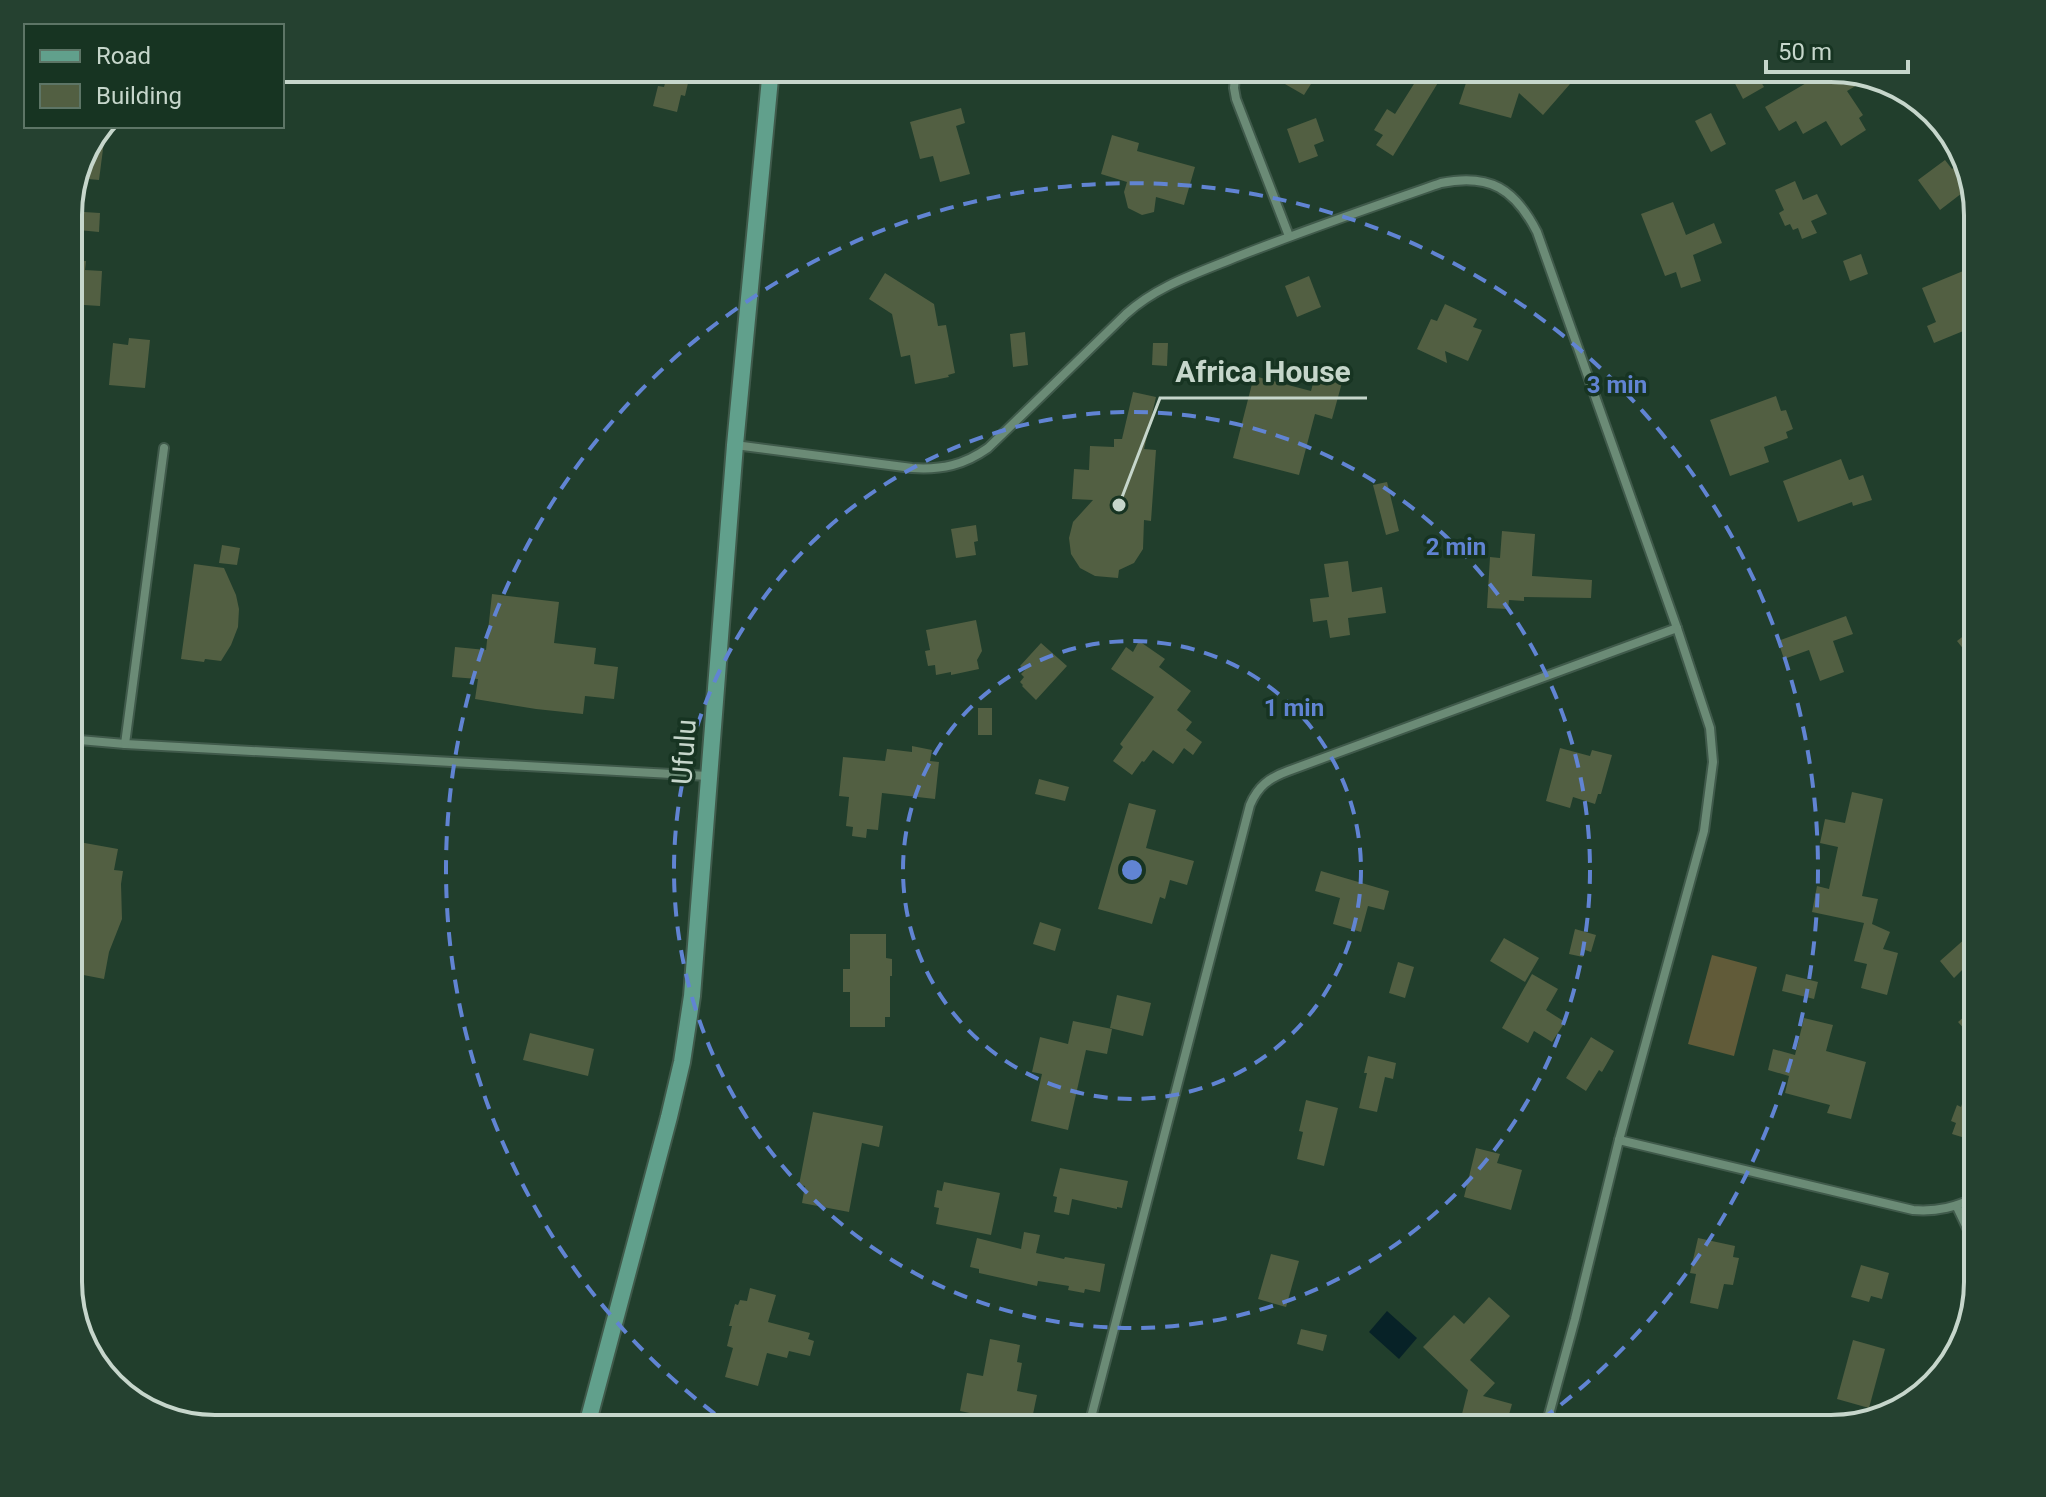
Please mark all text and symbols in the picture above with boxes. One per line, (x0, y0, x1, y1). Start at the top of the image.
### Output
legend (24, 24, 284, 128)
scale bar (1766, 24, 1908, 74)
text: 50 m (1778, 38, 1832, 66)
text: Road (96, 42, 151, 70)
text: Building (96, 82, 182, 110)
callout: Africa House (1160, 344, 1367, 398)
text: Africa House (1175, 354, 1351, 389)
text: 3 min (1587, 371, 1647, 399)
text: 2 min (1426, 533, 1486, 561)
text: 1 min (1264, 694, 1324, 722)
street label: Ufulu (665, 718, 703, 786)
centre of rings (1118, 856, 1146, 884)

